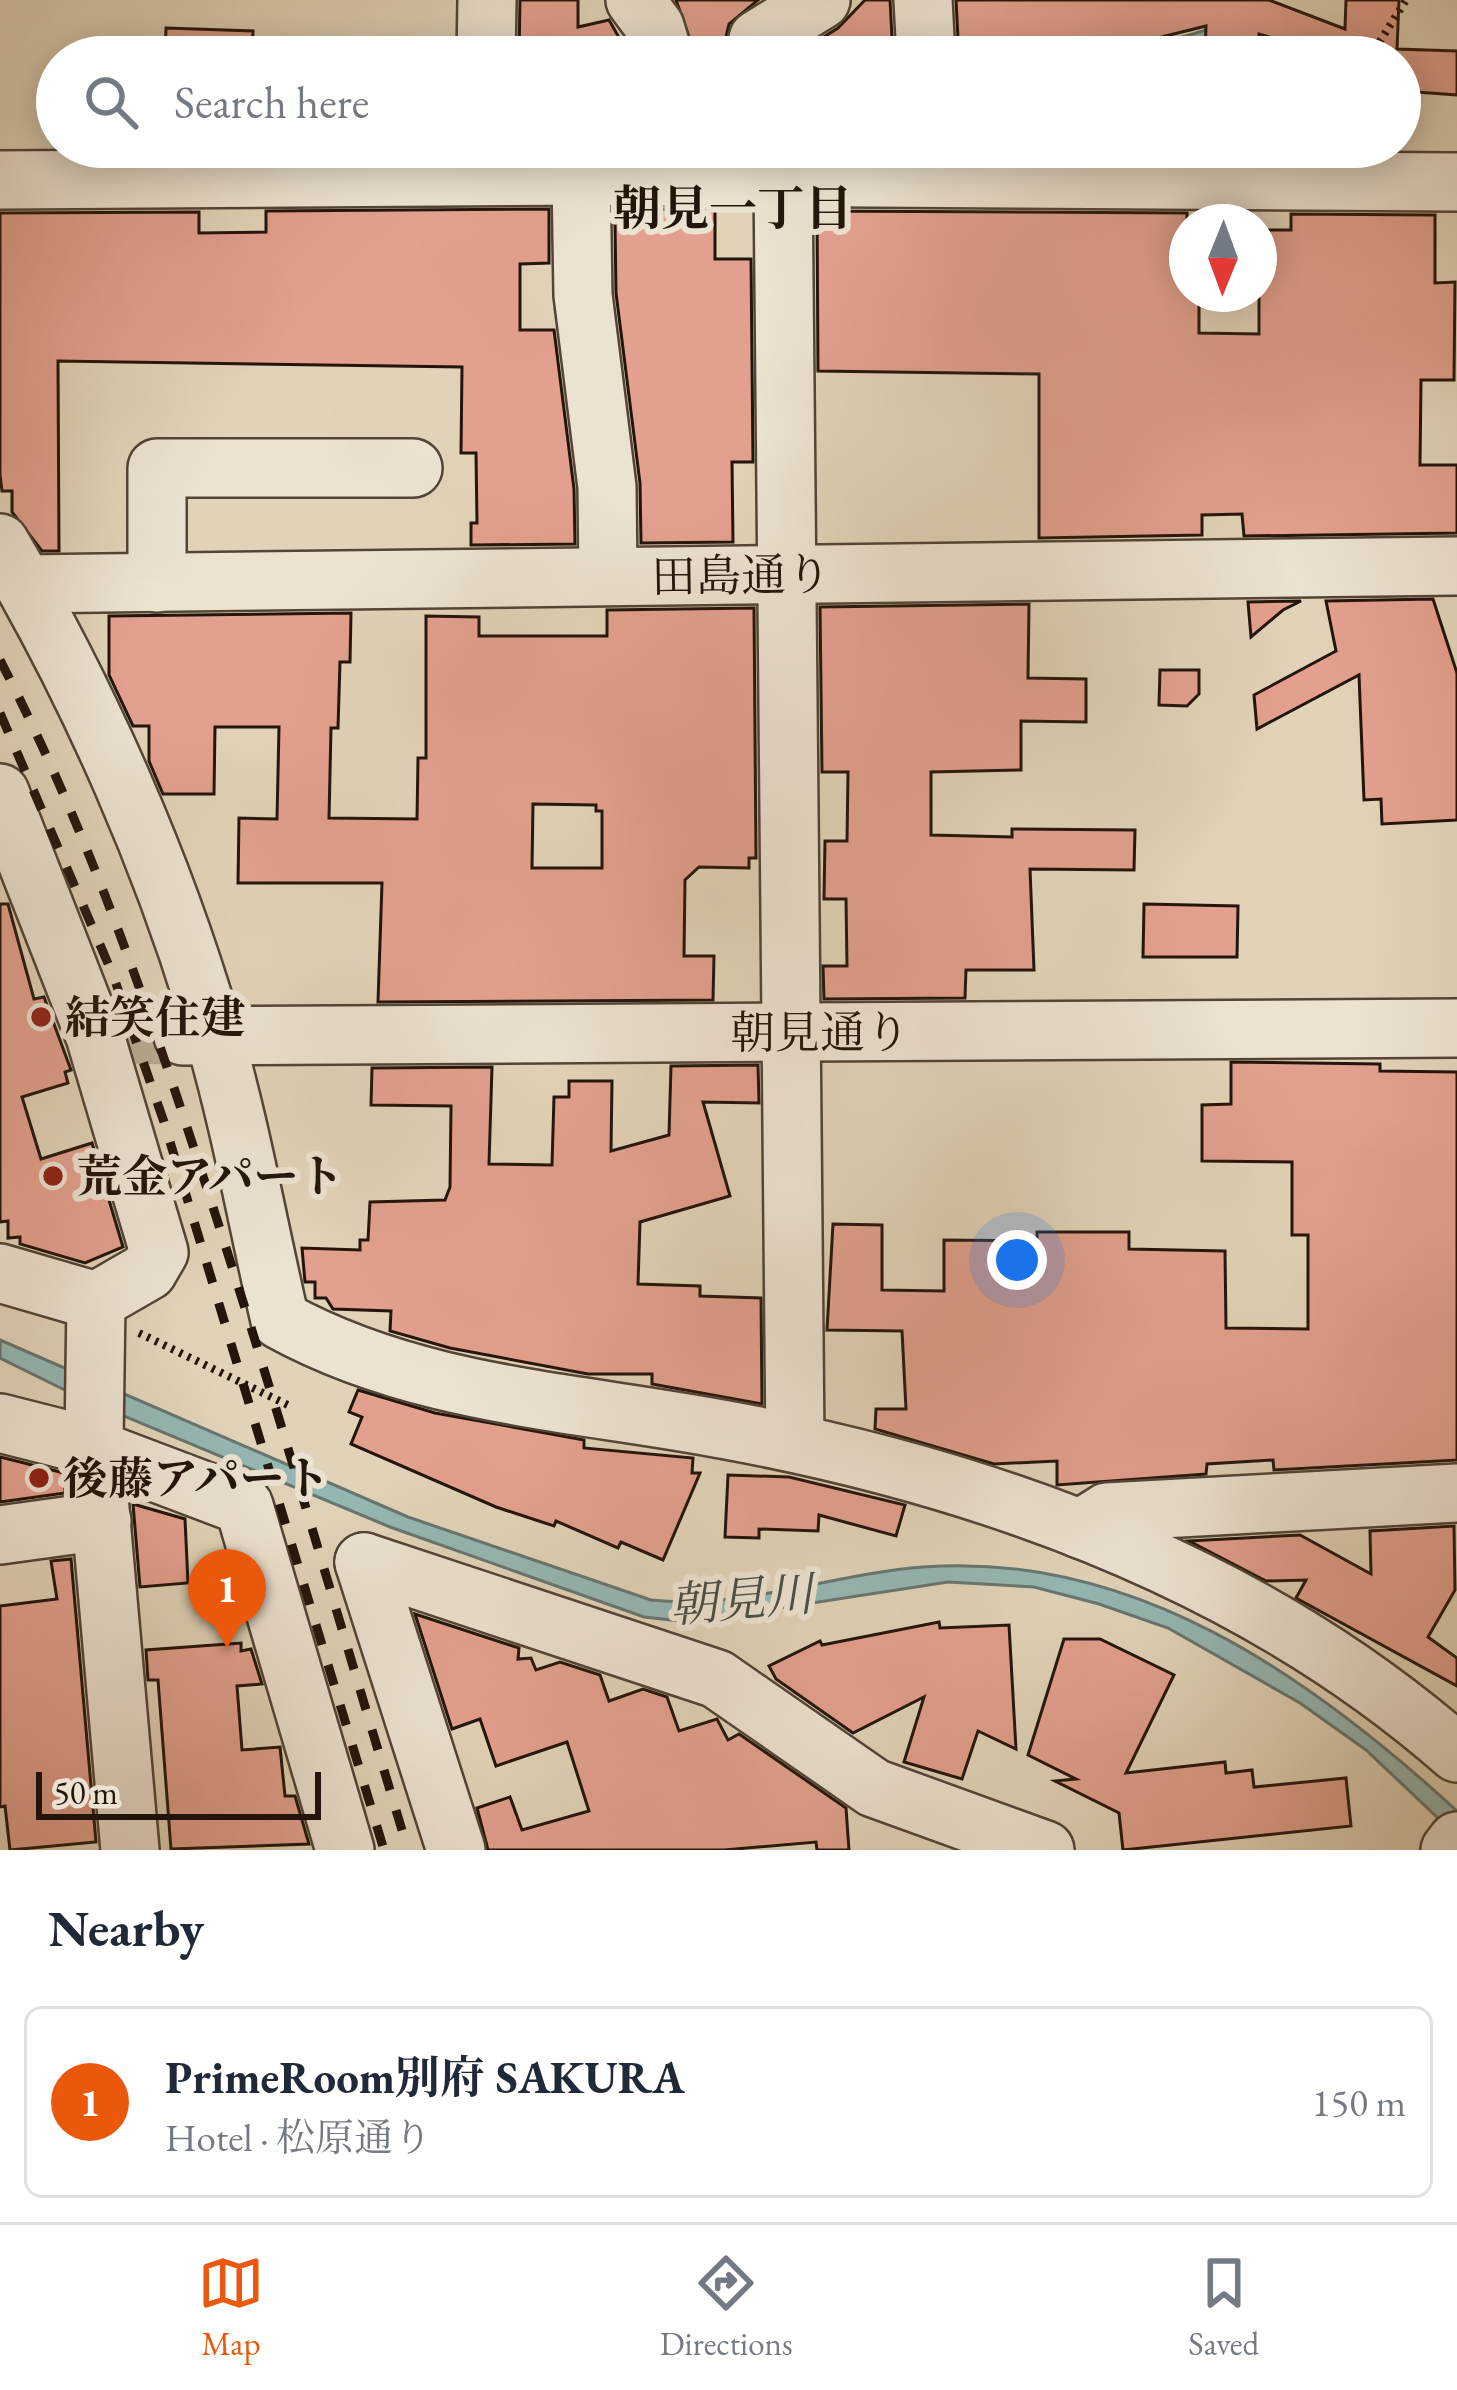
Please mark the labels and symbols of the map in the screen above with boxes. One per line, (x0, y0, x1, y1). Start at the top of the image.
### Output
district label: 朝見一丁目 (613, 177, 853, 239)
north arrow (1169, 204, 1277, 312)
street label: 田島通り (650, 544, 832, 606)
place label: 結笑住建 (65, 988, 245, 1046)
street label: 朝見通り (730, 1003, 910, 1061)
marker: 結笑住建 (28, 1004, 54, 1030)
place label: 荒金アパート (77, 1147, 343, 1205)
marker: 荒金アパート (40, 1163, 66, 1189)
your location (987, 1230, 1047, 1290)
place label: 後藤アパート (63, 1449, 329, 1507)
marker: 後藤アパート (26, 1465, 52, 1491)
pin: 1 (188, 1549, 266, 1648)
water label: 朝見川 (667, 1561, 820, 1636)
scale bar (36, 1766, 321, 1819)

